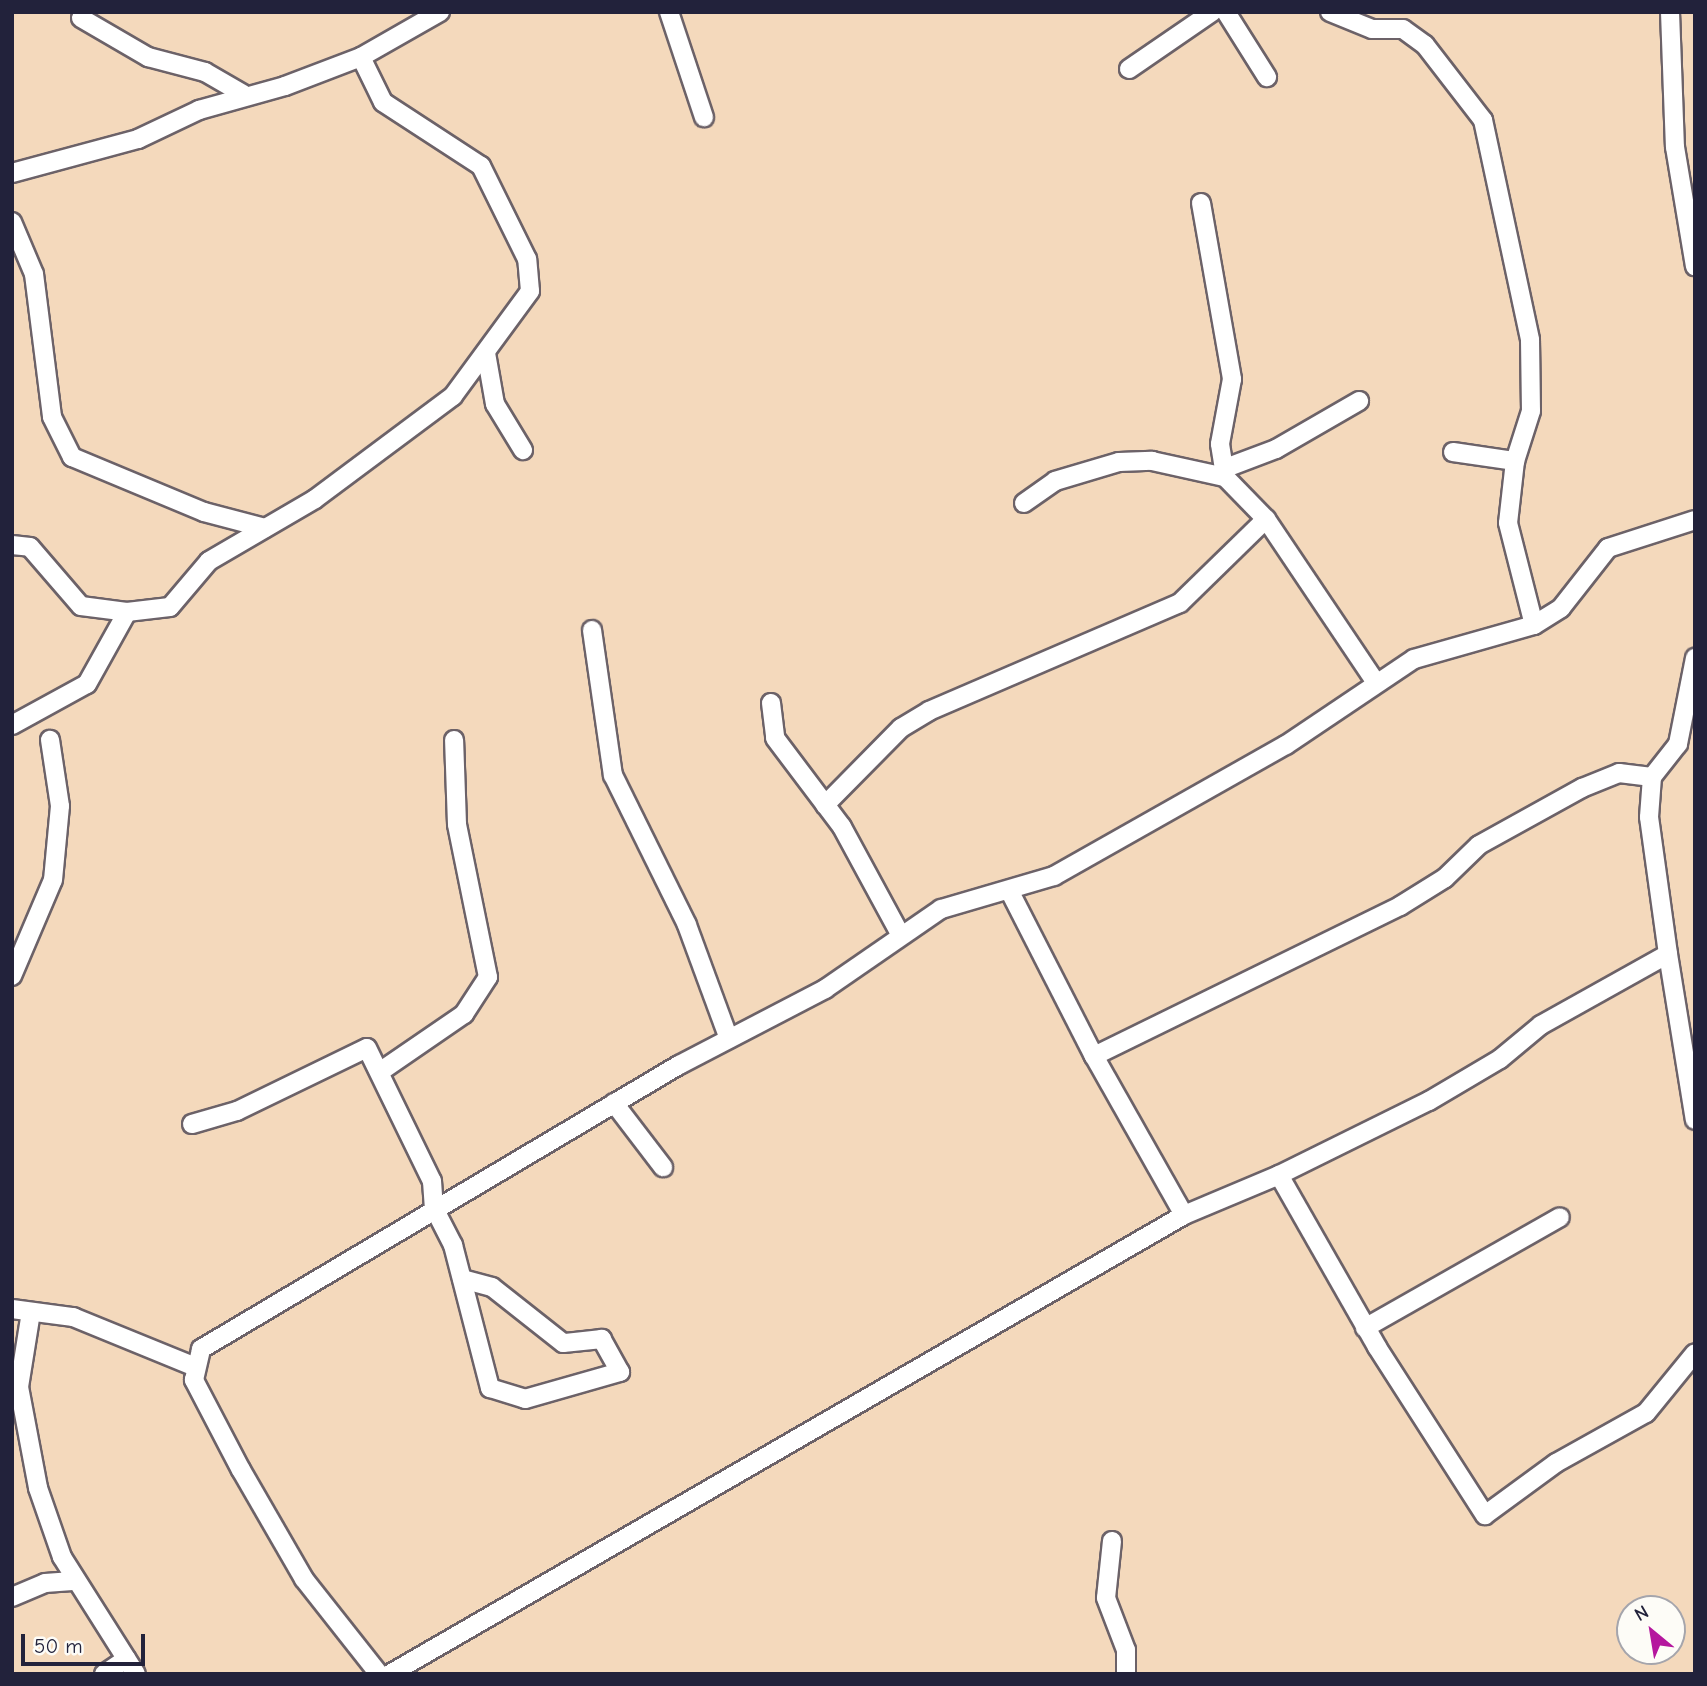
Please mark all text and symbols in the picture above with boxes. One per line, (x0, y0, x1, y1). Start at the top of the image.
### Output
north arrow (1616, 1595, 1686, 1665)
text: N (1631, 1601, 1652, 1626)
scale bar (24, 1620, 149, 1664)
text: 50 m (34, 1634, 83, 1658)

